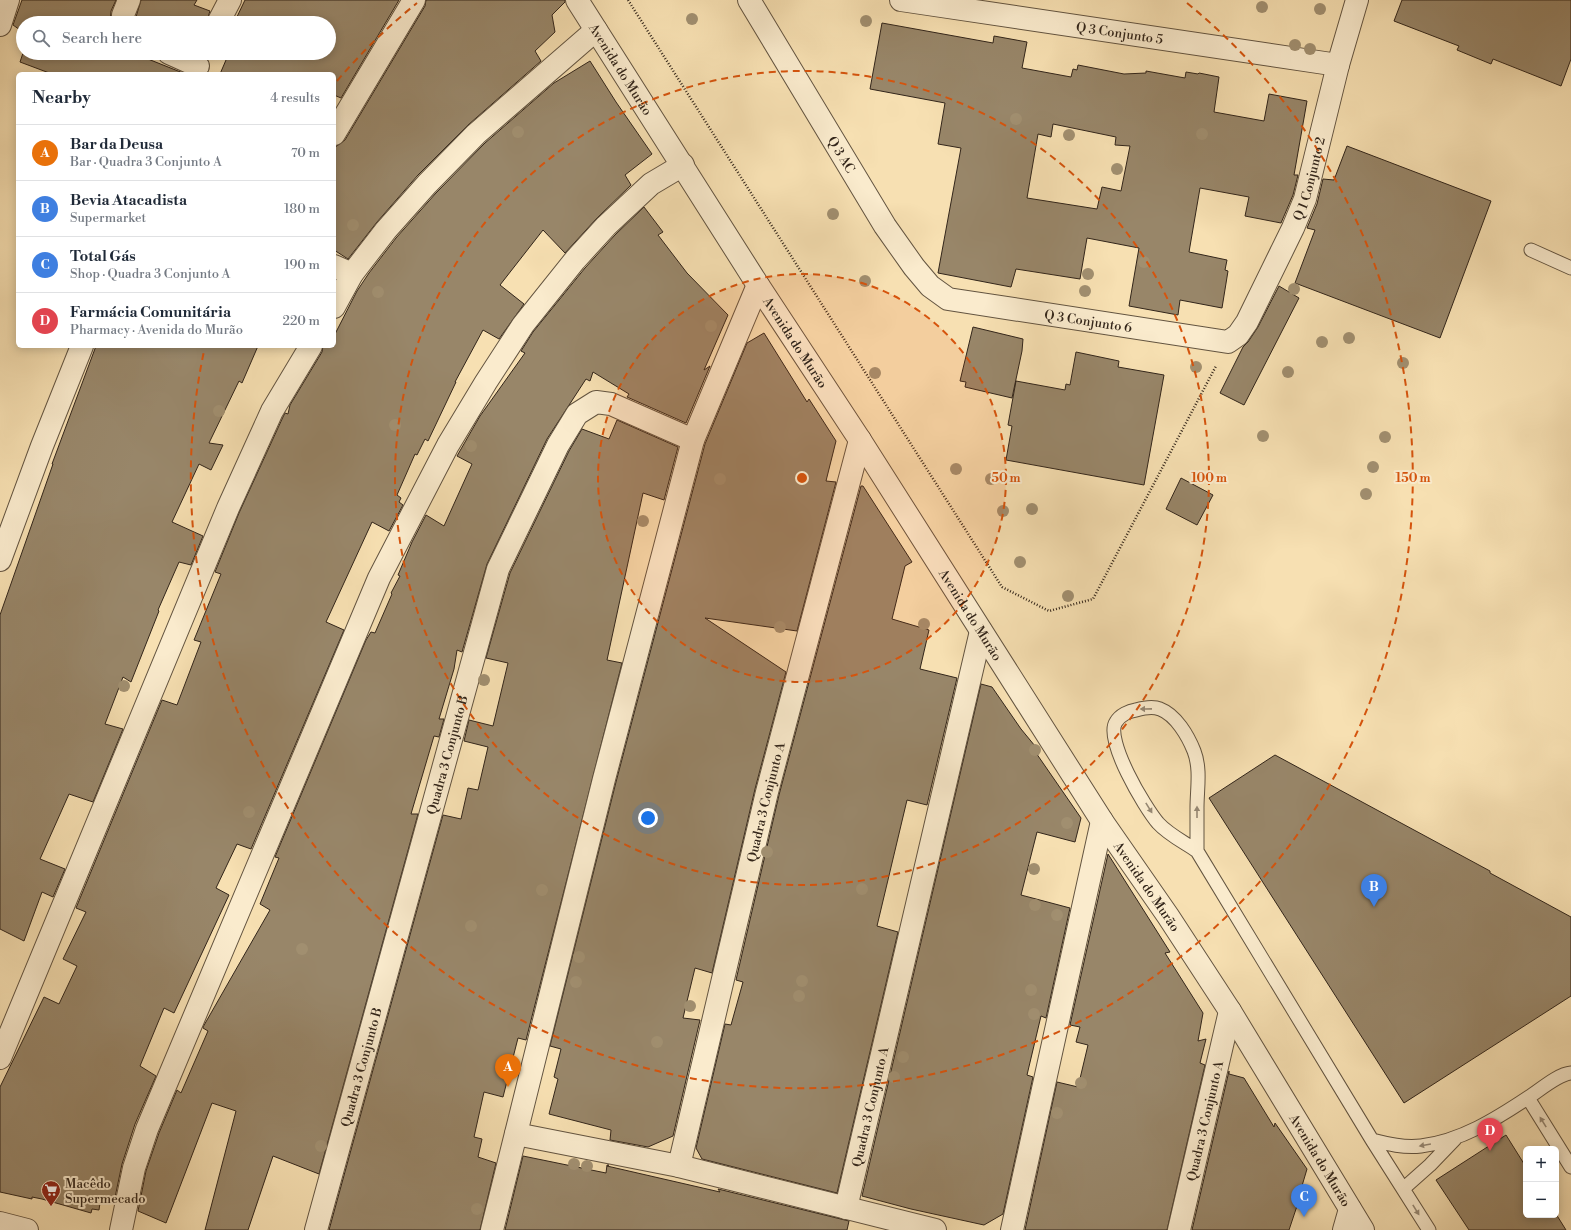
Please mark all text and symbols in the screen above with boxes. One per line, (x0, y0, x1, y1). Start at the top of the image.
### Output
search box (16, 16, 336, 60)
street label: Q 3 Conjunto 5 (1075, 19, 1164, 48)
street label: Avenida do Murão (585, 20, 655, 119)
icon: search (30, 27, 52, 49)
text: Search here (62, 29, 142, 48)
text: Nearby (32, 87, 91, 109)
text: 4 results (270, 90, 320, 106)
street label: Q 3 AC (824, 134, 858, 176)
text: Bar da Deusa (70, 135, 163, 154)
street label: Q 1 Conjunto 2 (1290, 135, 1329, 223)
text: A (40, 145, 50, 161)
text: 70 m (291, 145, 320, 161)
text: Bar · Quadra 3 Conjunto A (70, 154, 222, 170)
text: Bevia Atacadista (70, 191, 187, 210)
text: B (40, 201, 50, 217)
text: 180 m (284, 201, 320, 217)
text: Supermarket (70, 210, 146, 226)
text: Total Gás (70, 247, 136, 266)
text: C (40, 257, 50, 273)
text: 190 m (284, 257, 320, 273)
text: Shop · Quadra 3 Conjunto A (70, 266, 231, 282)
street label: Avenida do Murão (758, 293, 830, 391)
text: Farmácia Comunitária (70, 303, 231, 322)
street label: Q 3 Conjunto 6 (1043, 307, 1133, 336)
text: D (40, 313, 50, 329)
text: 220 m (282, 313, 320, 329)
text: Pharmacy · Avenida do Murão (70, 322, 243, 338)
centre of rings (795, 471, 809, 485)
text: 50 m (991, 471, 1021, 486)
text: 100 m (1191, 471, 1227, 486)
text: 150 m (1396, 471, 1430, 486)
street label: Avenida do Murão (934, 565, 1005, 664)
street label: Quadra 3 Conjunto B (424, 693, 472, 817)
one-way arrow (1140, 705, 1153, 712)
street label: Quadra 3 Conjunto A (744, 740, 789, 864)
one-way arrow (1145, 802, 1152, 814)
one-way arrow (1194, 805, 1200, 818)
your location (638, 808, 658, 828)
street label: Avenida do Murão (1109, 838, 1183, 935)
pin: B (1361, 874, 1387, 907)
street label: Quadra 3 Conjunto B (338, 1006, 386, 1129)
street label: Quadra 3 Conjunto A (849, 1044, 893, 1169)
pin: A (495, 1054, 521, 1087)
street label: Quadra 3 Conjunto A (1184, 1058, 1227, 1183)
street label: Avenida do Murão (1285, 1110, 1354, 1210)
one-way arrow (1539, 1116, 1546, 1128)
pin: D (1477, 1118, 1503, 1151)
one-way arrow (1419, 1142, 1431, 1148)
map controls (1523, 1146, 1559, 1218)
button: + (1523, 1146, 1559, 1182)
place label: Macêdo Supermecado (65, 1176, 146, 1207)
supermarket icon: Macêdo Supermecado (40, 1179, 62, 1207)
button: − (1523, 1182, 1559, 1218)
pin: C (1291, 1184, 1317, 1217)
one-way arrow (1412, 1204, 1419, 1215)

